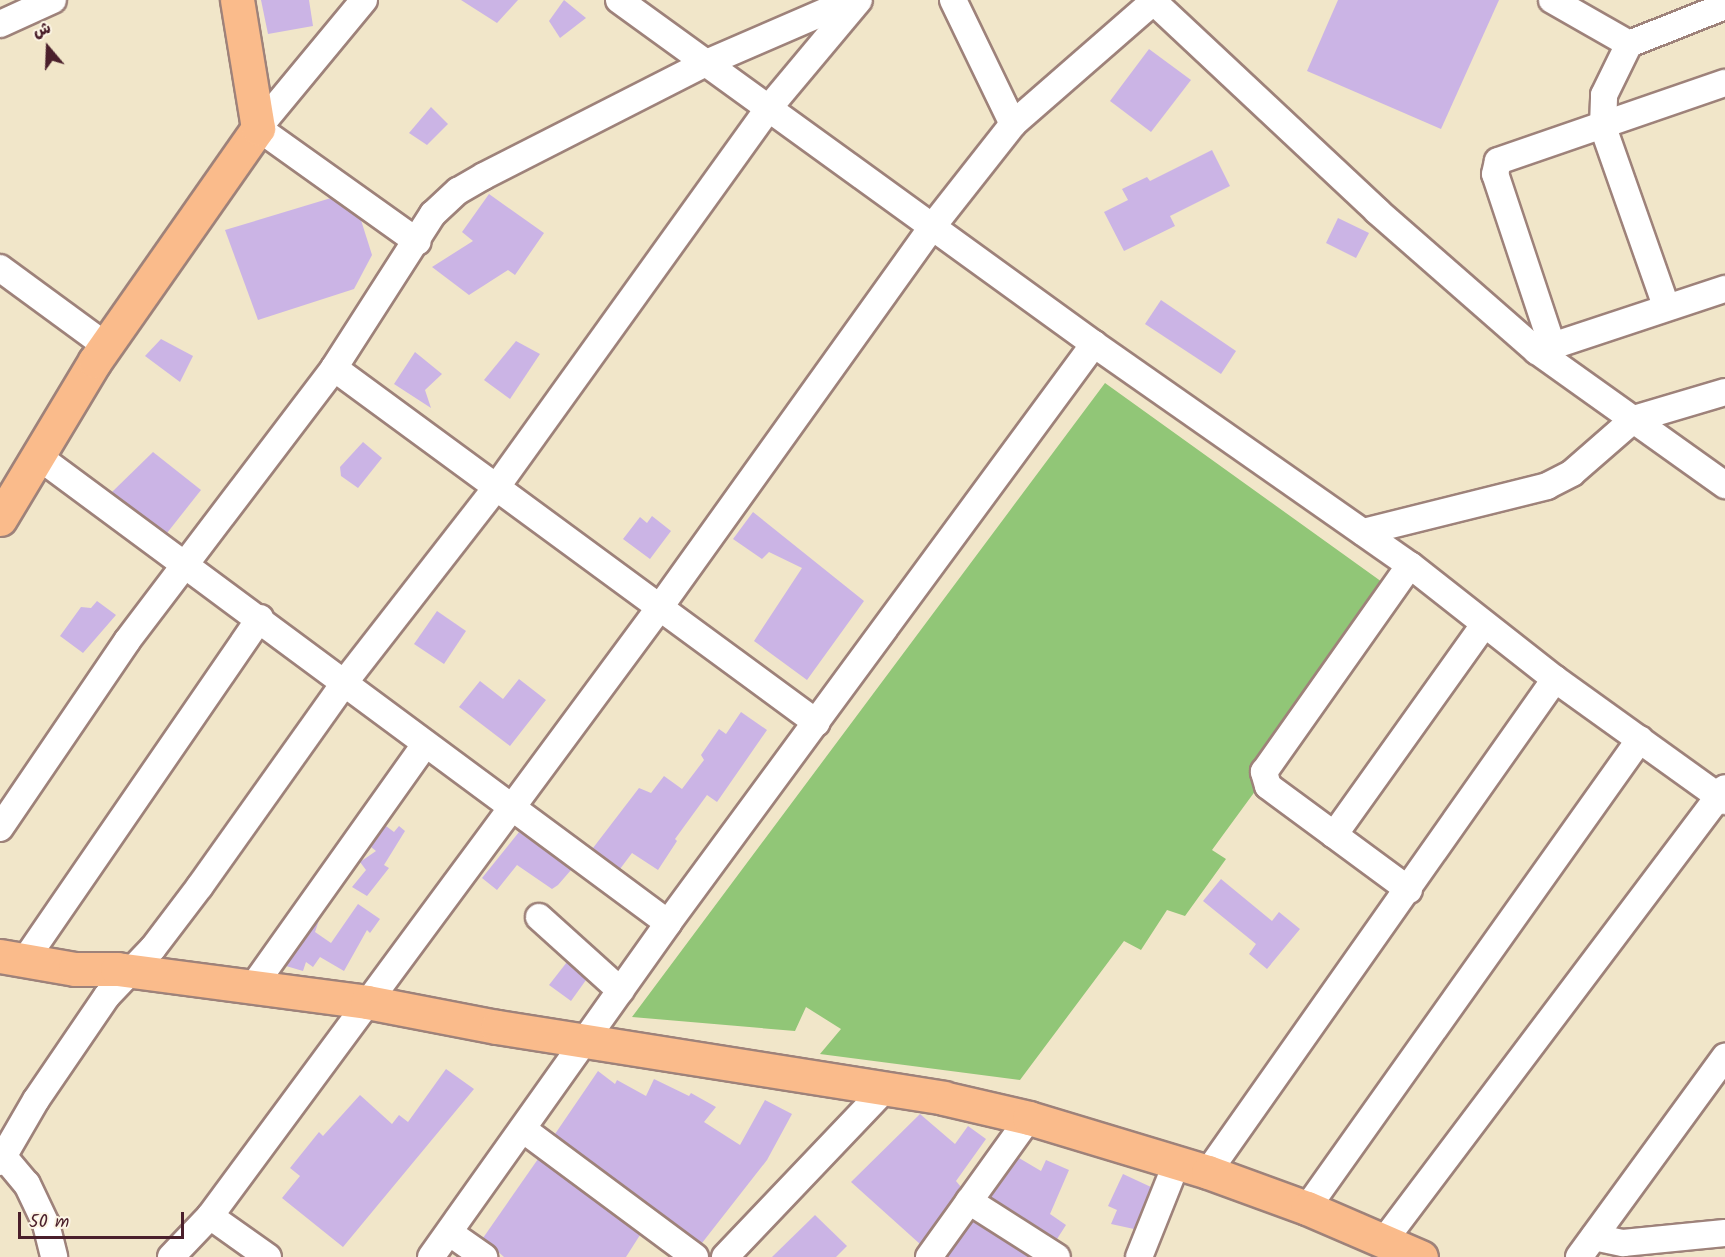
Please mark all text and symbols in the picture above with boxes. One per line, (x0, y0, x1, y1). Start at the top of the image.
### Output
text: ش (30, 16, 54, 45)
north arrow (18, 18, 78, 78)
scale bar (21, 1200, 188, 1238)
text: 50 m (29, 1208, 69, 1237)

